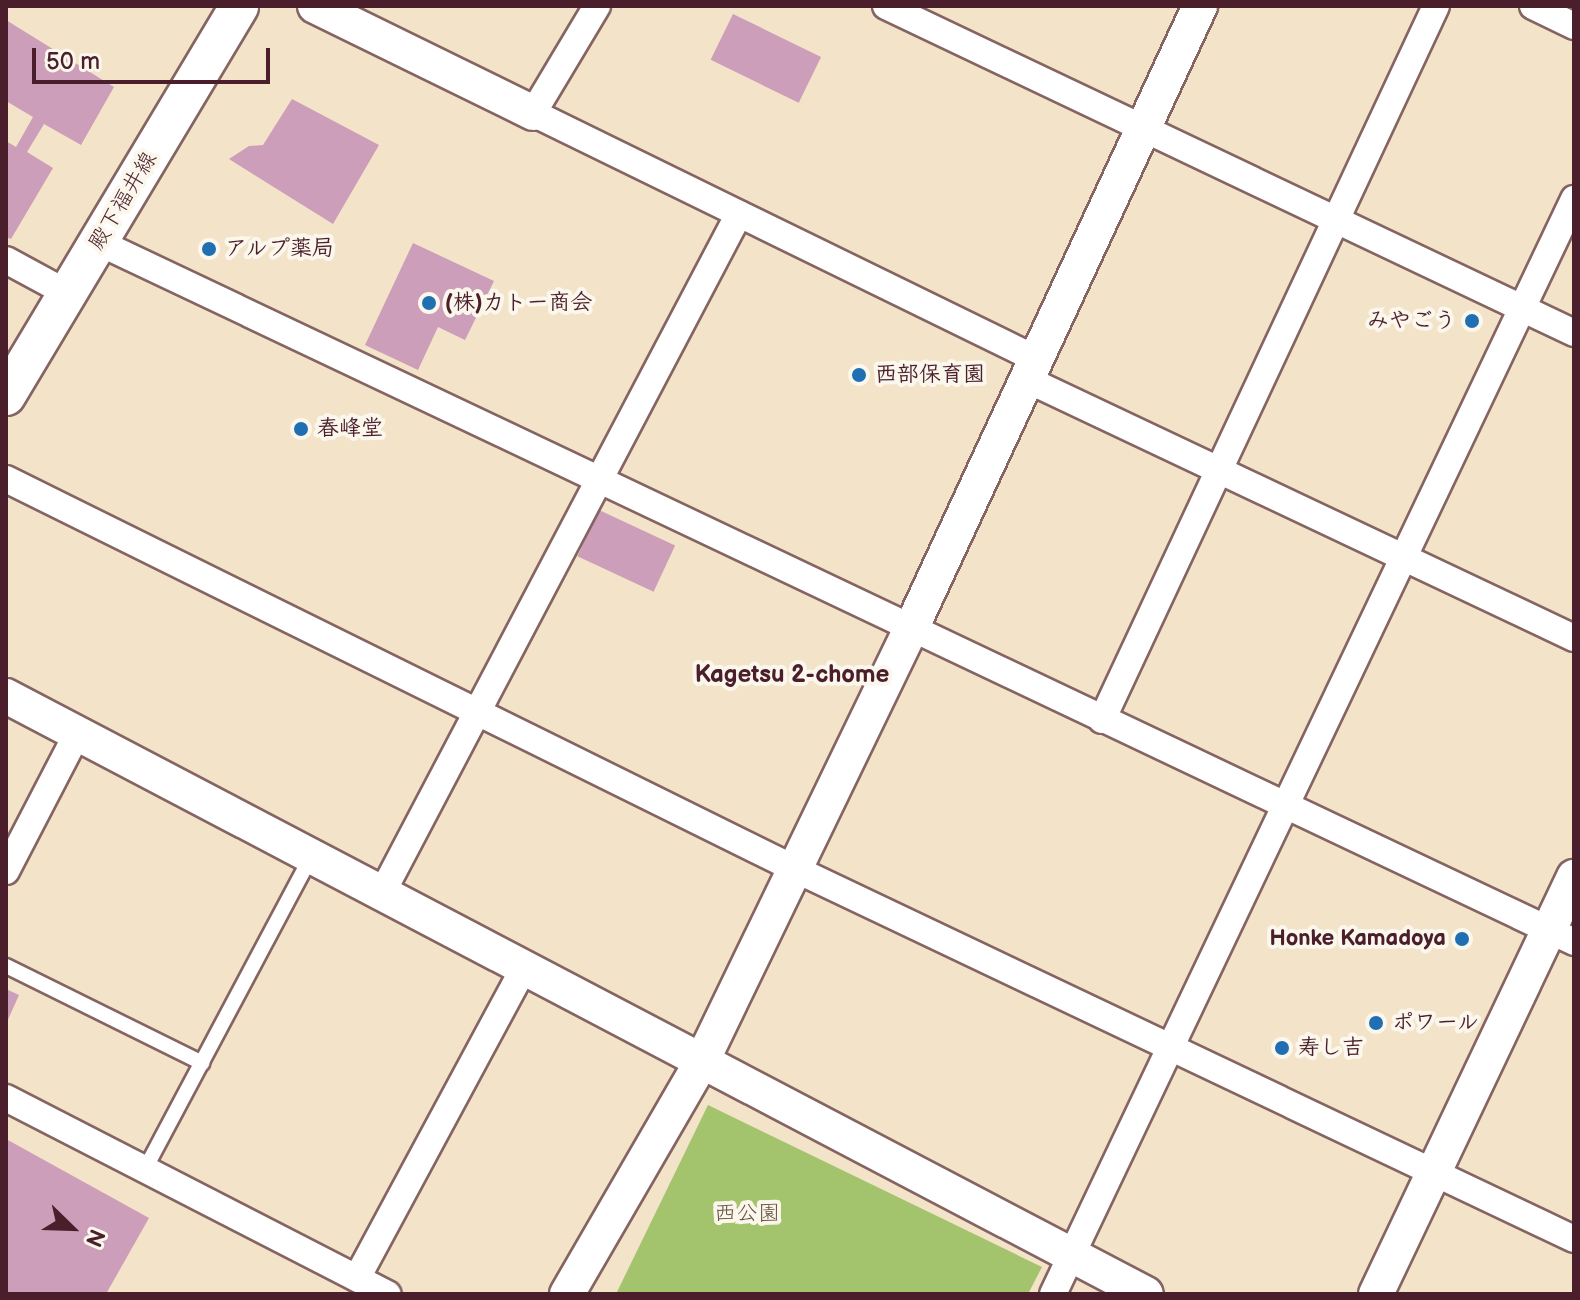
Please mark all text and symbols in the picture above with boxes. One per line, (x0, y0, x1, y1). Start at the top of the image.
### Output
scale bar (36, 32, 274, 82)
text: 50 m (46, 47, 100, 76)
street label: 殿下福井線 (83, 147, 163, 255)
place label: アルプ薬局 (225, 236, 335, 262)
marker: アルプ薬局 (200, 240, 218, 258)
place label: (株)カトー商会 (445, 290, 593, 316)
marker: (株)カトー商会 (420, 294, 438, 312)
place label: みやごう (1368, 308, 1456, 334)
marker: みやごう (1463, 312, 1481, 330)
place label: 西部保育園 (875, 362, 985, 388)
marker: 西部保育園 (850, 366, 868, 384)
place label: 春峰堂 (317, 416, 383, 442)
marker: 春峰堂 (292, 420, 310, 438)
district label: Kagetsu 2-chome (695, 661, 889, 689)
place label: Honke Kamadoya (1269, 926, 1446, 952)
marker: Honke Kamadoya (1453, 930, 1471, 948)
place label: ポワール (1392, 1010, 1480, 1036)
marker: ポワール (1367, 1014, 1385, 1032)
place label: 寿し吉 (1298, 1035, 1364, 1061)
marker: 寿し吉 (1273, 1039, 1291, 1057)
north arrow (32, 1188, 112, 1268)
park label: 西公園 (714, 1201, 780, 1227)
text: N (79, 1225, 110, 1250)

